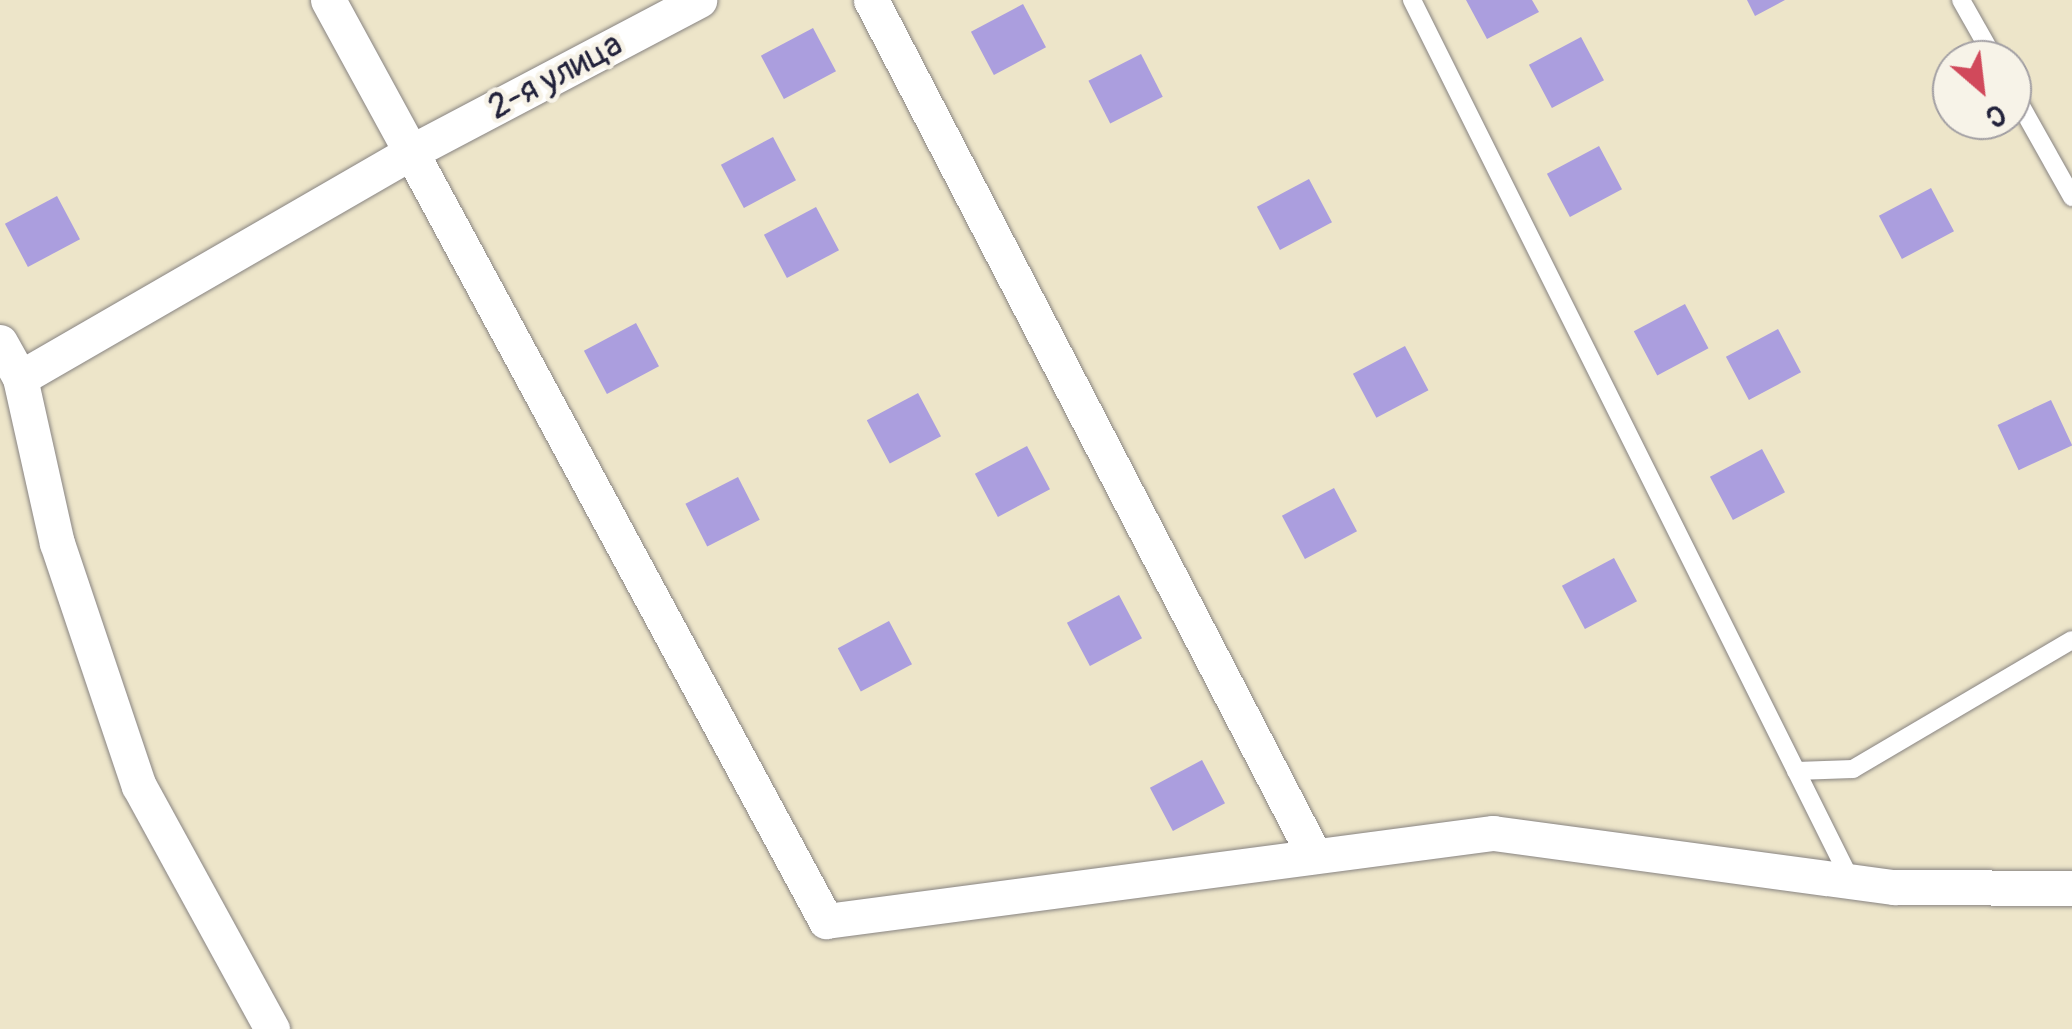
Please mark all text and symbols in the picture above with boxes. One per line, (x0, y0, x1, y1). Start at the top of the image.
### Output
street label: 2-я улица (481, 23, 629, 129)
north arrow (1932, 40, 2032, 140)
text: С (1980, 96, 2011, 135)

